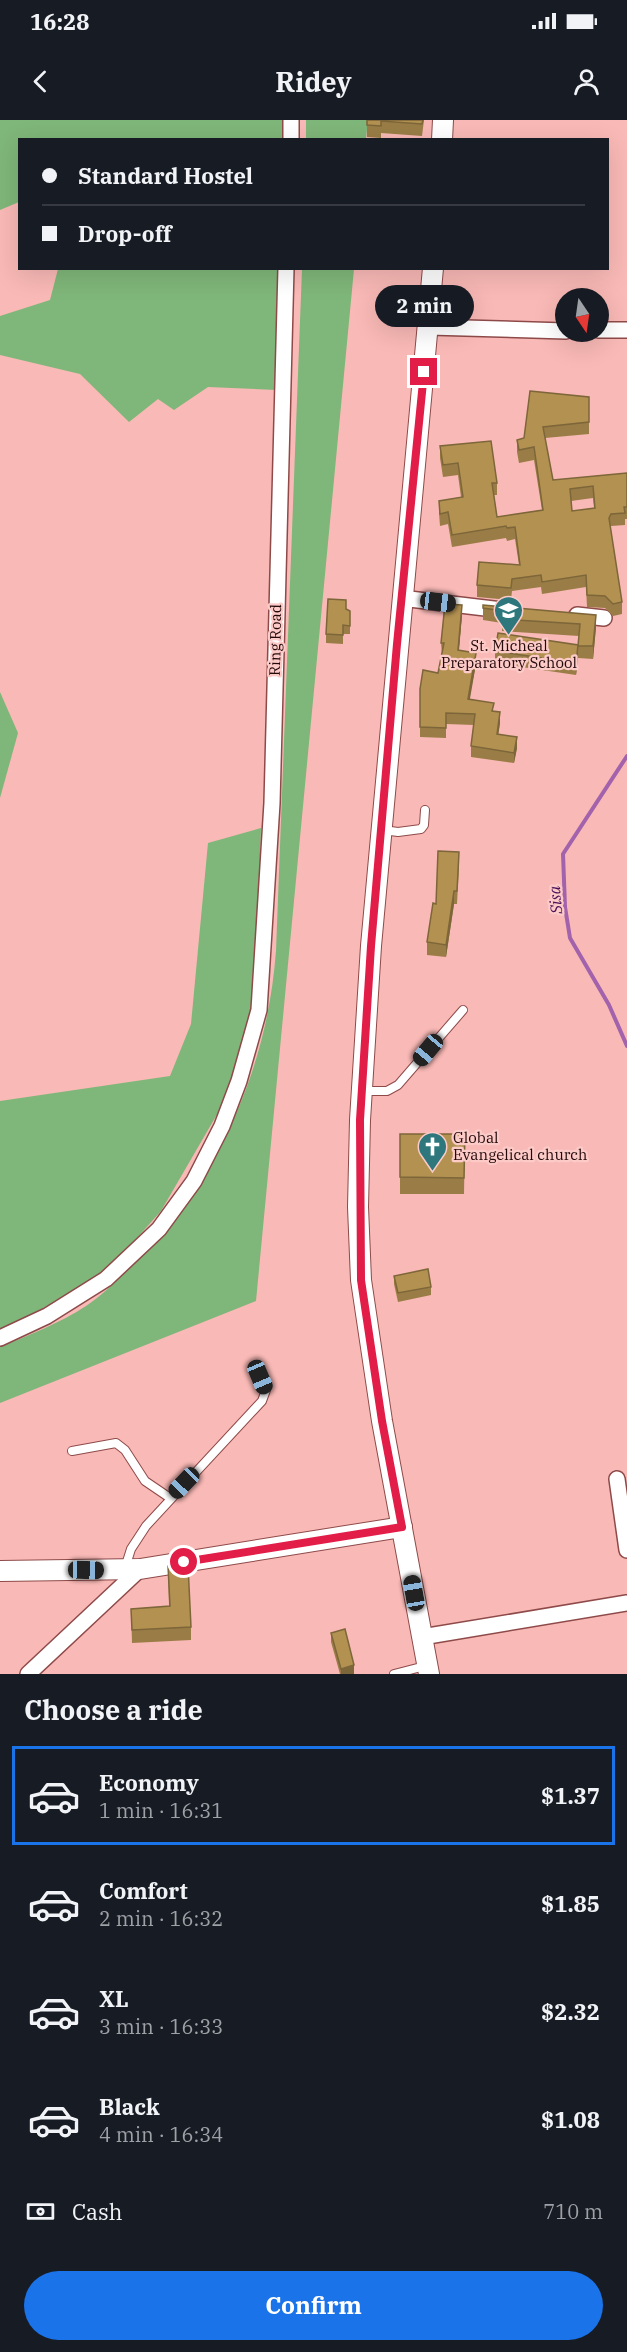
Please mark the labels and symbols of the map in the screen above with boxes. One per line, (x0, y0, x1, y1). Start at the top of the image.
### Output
callout: 2 min (374, 285, 474, 327)
north arrow (555, 288, 609, 342)
route end (410, 358, 437, 385)
car (419, 591, 457, 613)
school or university icon: St. Micheal Preparatory School (493, 594, 525, 636)
street label: Ring Road (265, 604, 285, 676)
place label: St. Micheal Preparatory School (441, 636, 577, 672)
water label: Sisa (544, 885, 566, 916)
car (410, 1030, 446, 1070)
place label: Global Evangelical church (453, 1128, 587, 1164)
church icon: Global Evangelical church (416, 1130, 448, 1172)
car (245, 1357, 275, 1397)
car (165, 1464, 203, 1502)
route start (170, 1548, 197, 1575)
car (68, 1561, 104, 1579)
car (402, 1574, 426, 1612)

